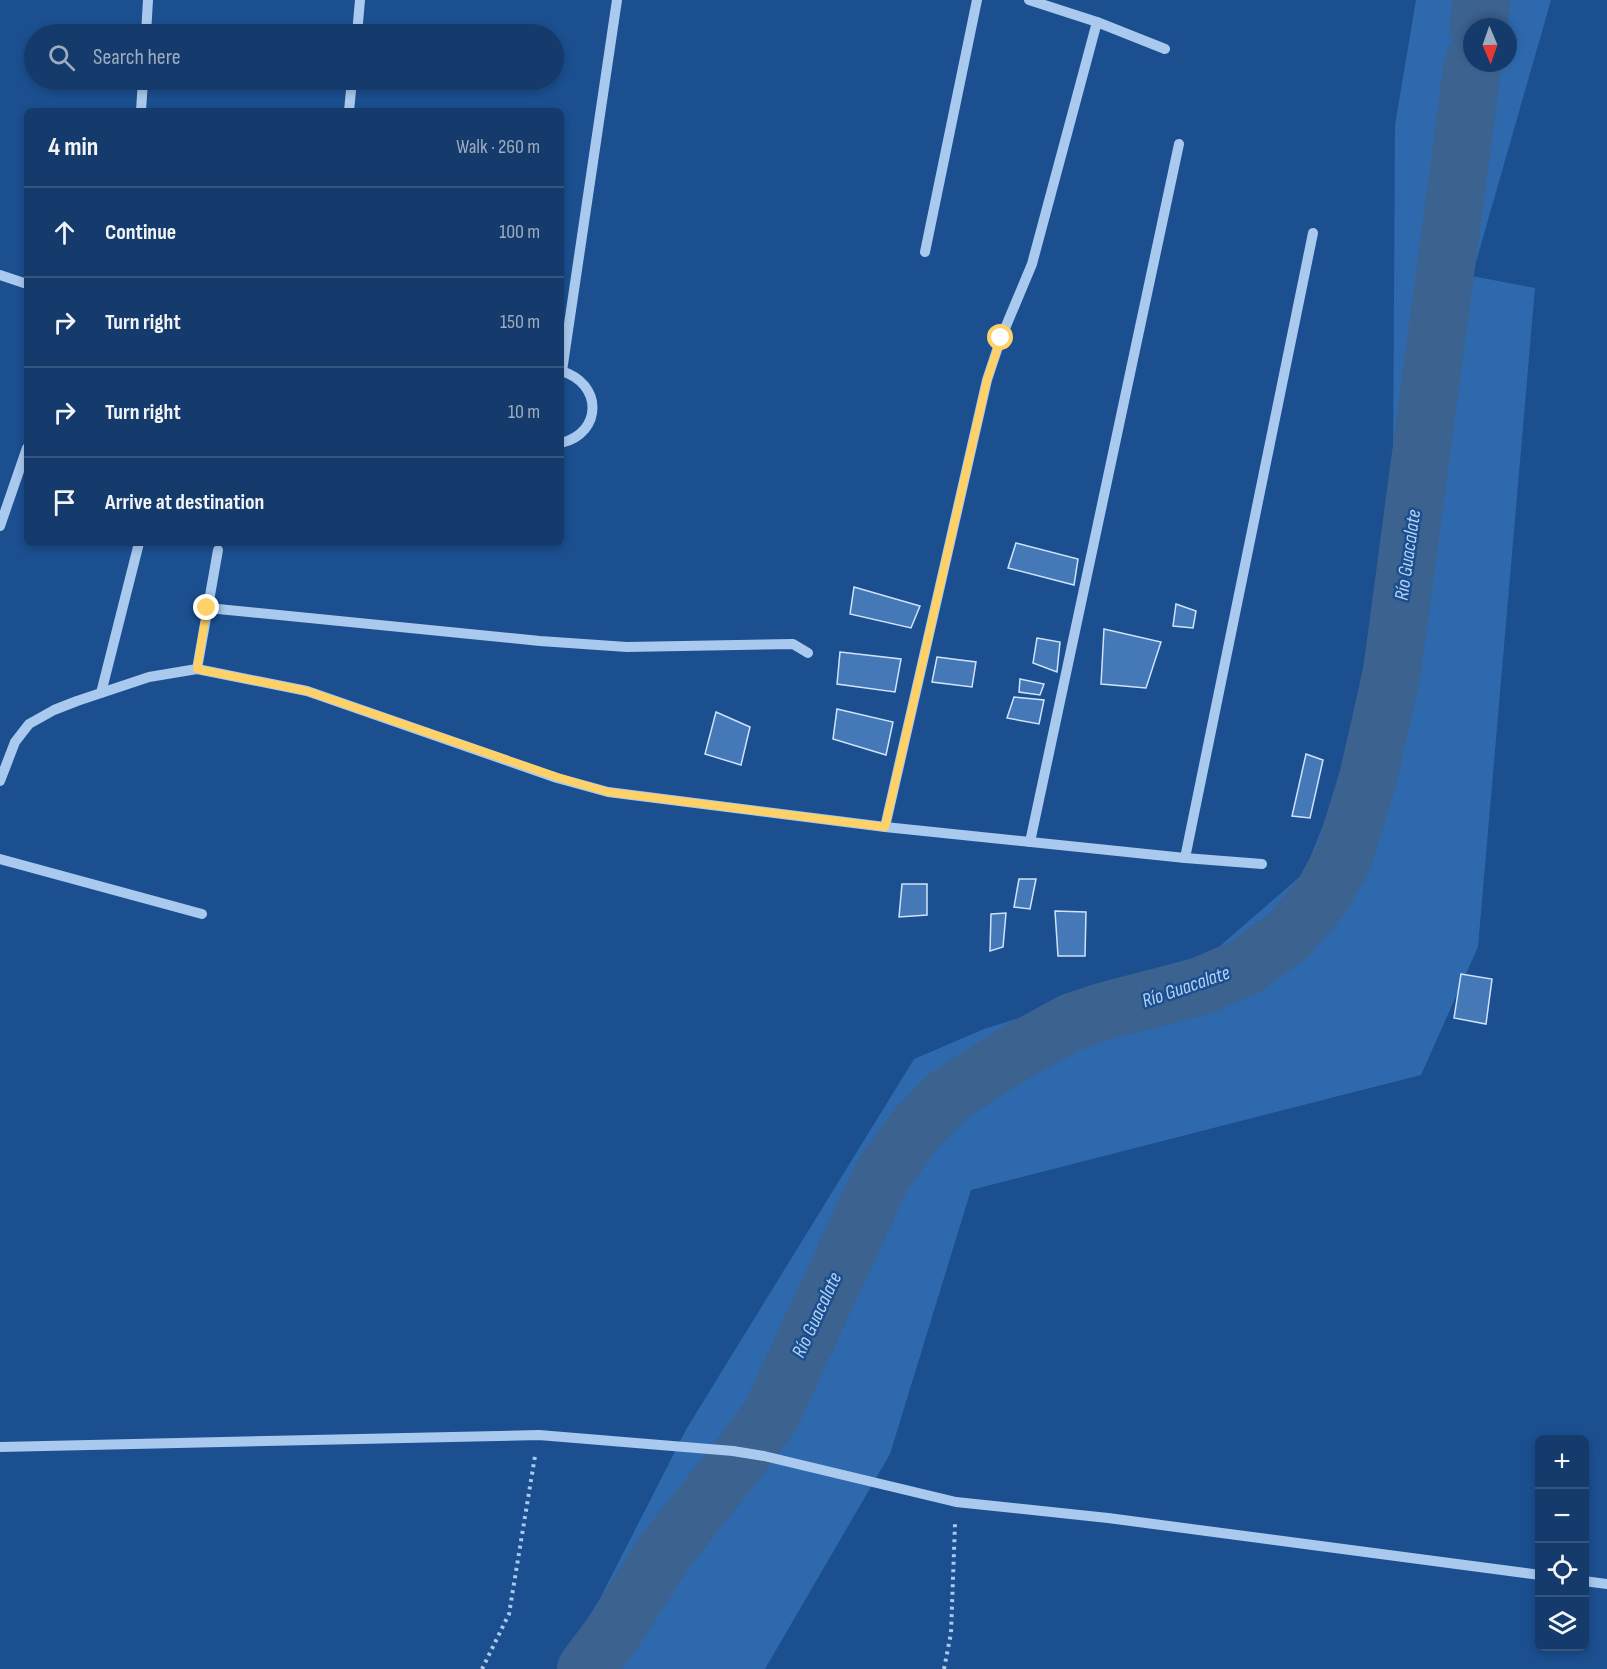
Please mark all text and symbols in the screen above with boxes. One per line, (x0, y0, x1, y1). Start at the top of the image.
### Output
north arrow (1463, 18, 1517, 72)
search box (24, 24, 564, 90)
icon: search (45, 41, 78, 74)
text: Search here (93, 44, 180, 71)
text: 4 min (48, 132, 98, 163)
text: Walk · 260 m (456, 135, 540, 159)
icon: ahead (48, 216, 81, 249)
text: Continue (105, 219, 176, 246)
text: 100 m (499, 220, 540, 244)
icon: right (48, 306, 81, 339)
text: Turn right (105, 309, 181, 336)
text: 150 m (500, 310, 540, 334)
route start (987, 324, 1013, 350)
icon: right (48, 396, 81, 429)
text: Turn right (105, 399, 181, 426)
text: 10 m (508, 400, 540, 424)
icon: arrive (48, 486, 81, 519)
text: Arrive at destination (105, 489, 264, 516)
water label: Río Guacalate (1390, 508, 1426, 602)
route end (193, 594, 219, 620)
water label: Río Guacalate (1139, 961, 1233, 1013)
water label: Río Guacalate (787, 1268, 847, 1361)
map controls (1535, 1435, 1589, 1651)
button: + (1535, 1435, 1589, 1489)
button: − (1535, 1489, 1589, 1543)
button: locate (1535, 1543, 1589, 1597)
button: layers (1535, 1597, 1589, 1651)

